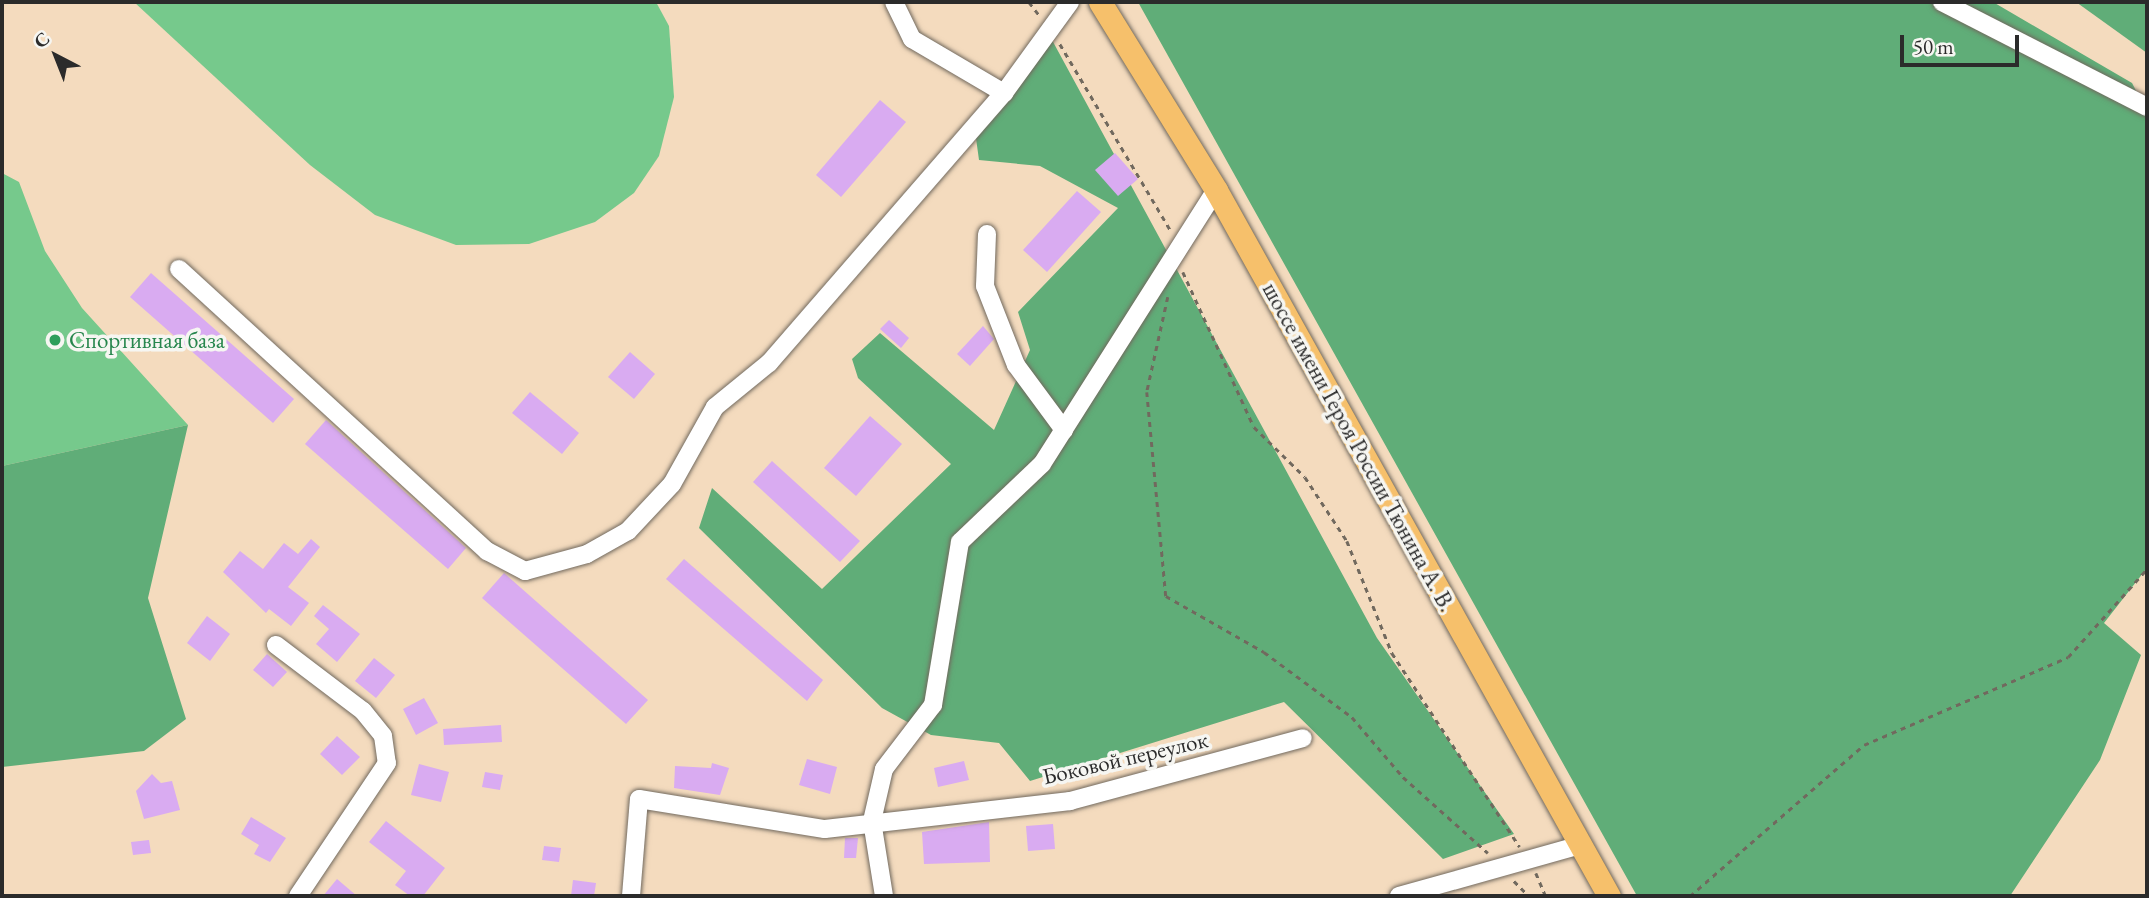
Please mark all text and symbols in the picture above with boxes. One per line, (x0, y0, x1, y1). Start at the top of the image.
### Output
north arrow (21, 21, 91, 91)
scale bar (1904, 21, 2023, 65)
text: С (28, 26, 55, 54)
text: 50 m (1913, 33, 1954, 60)
street label: шоссе имени Героя России Тюнина А. В. (1257, 278, 1461, 616)
place label: Спортивная база (69, 326, 225, 354)
marker: Спортивная база (47, 332, 63, 348)
street label: Боковой переулок (1040, 726, 1210, 790)

